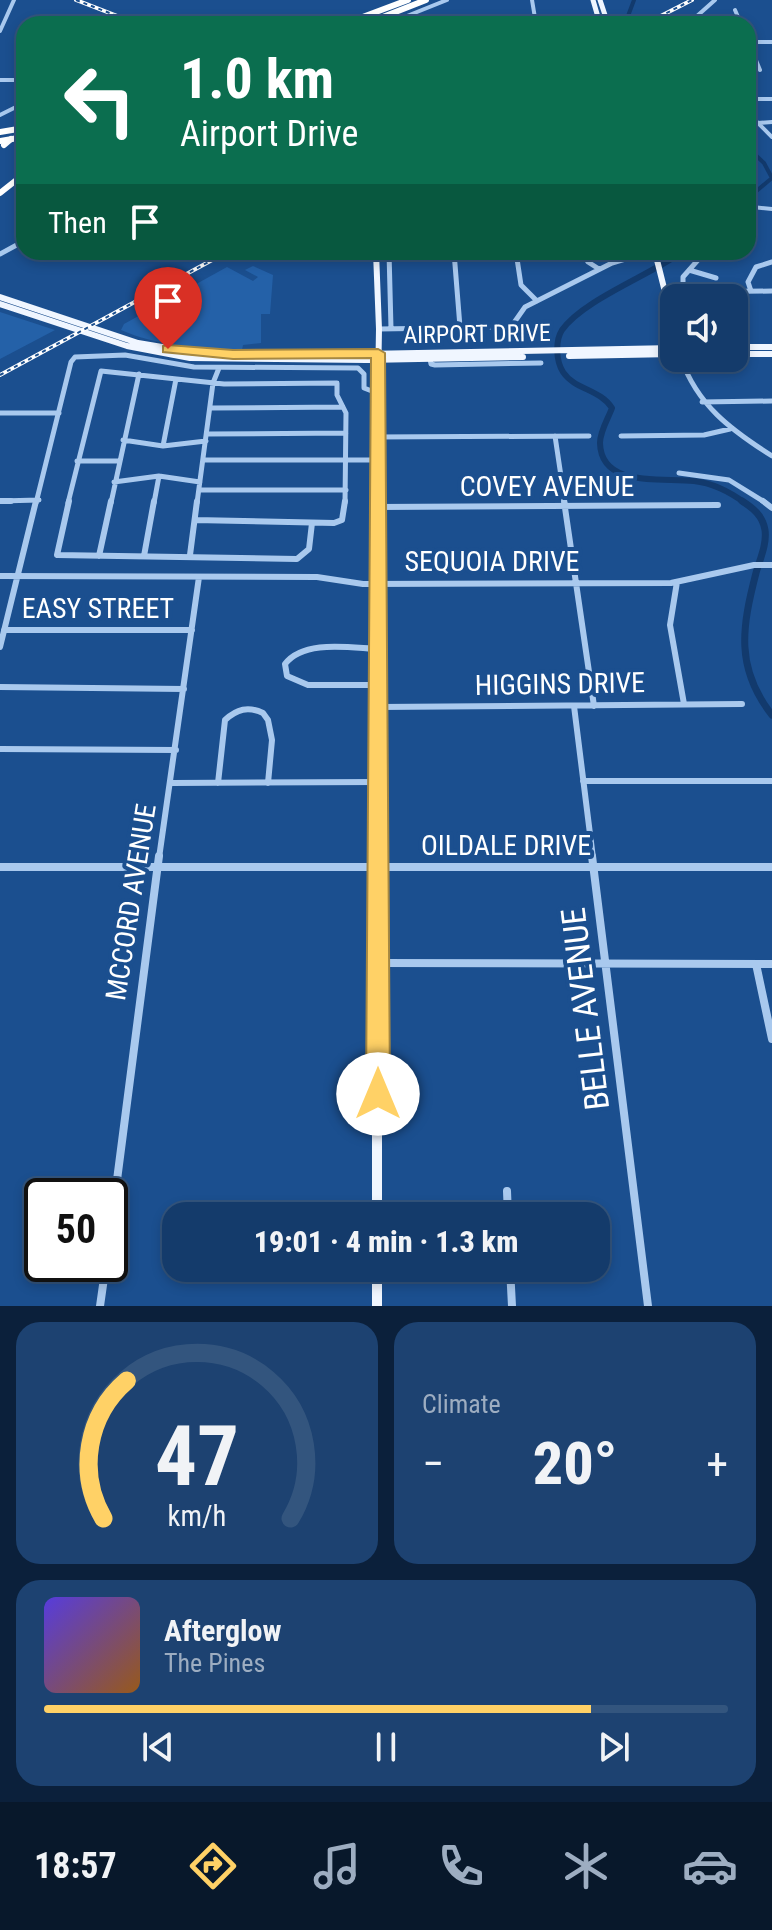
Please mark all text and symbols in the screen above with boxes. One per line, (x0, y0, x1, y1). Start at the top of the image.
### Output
text: 1.0 km (180, 46, 334, 112)
icon: left (48, 48, 152, 152)
text: Airport Drive (180, 113, 358, 155)
icon: arrive (123, 200, 167, 244)
text: Then (48, 205, 107, 240)
pin (134, 267, 202, 349)
icon: arrive (146, 279, 190, 323)
map controls (660, 284, 748, 372)
button: sound (660, 284, 748, 372)
street label: AIRPORT DRIVE (403, 319, 551, 349)
street label: COVEY AVENUE (460, 470, 634, 503)
street label: SEQUOIA DRIVE (404, 545, 580, 578)
street label: EASY STREET (22, 592, 174, 625)
street label: HIGGINS DRIVE (475, 666, 645, 702)
street label: MCCORD AVENUE (99, 801, 163, 1003)
street label: OILDALE DRIVE (421, 829, 591, 862)
street label: BELLE AVENUE (553, 905, 617, 1113)
position arrow (336, 1052, 420, 1136)
speed limit sign: 50 (24, 1178, 128, 1282)
text: 19:01 · 4 min · 1.3 km (254, 1224, 518, 1259)
text: Climate (422, 1389, 501, 1419)
text: 47 (155, 1408, 239, 1505)
text: 20° (533, 1428, 617, 1499)
text: − (422, 1438, 444, 1490)
text: + (706, 1438, 728, 1490)
text: km/h (168, 1499, 226, 1533)
text: Afterglow (164, 1613, 282, 1648)
text: The Pines (164, 1648, 265, 1678)
icon: previous (136, 1725, 180, 1769)
icon: pause (364, 1725, 408, 1769)
icon: next (592, 1725, 636, 1769)
icon: directions (185, 1838, 241, 1894)
icon: music (309, 1838, 365, 1894)
icon: phone (433, 1838, 489, 1894)
icon: climate (558, 1838, 614, 1894)
icon: car (682, 1838, 738, 1894)
text: 18:57 (34, 1845, 117, 1887)

